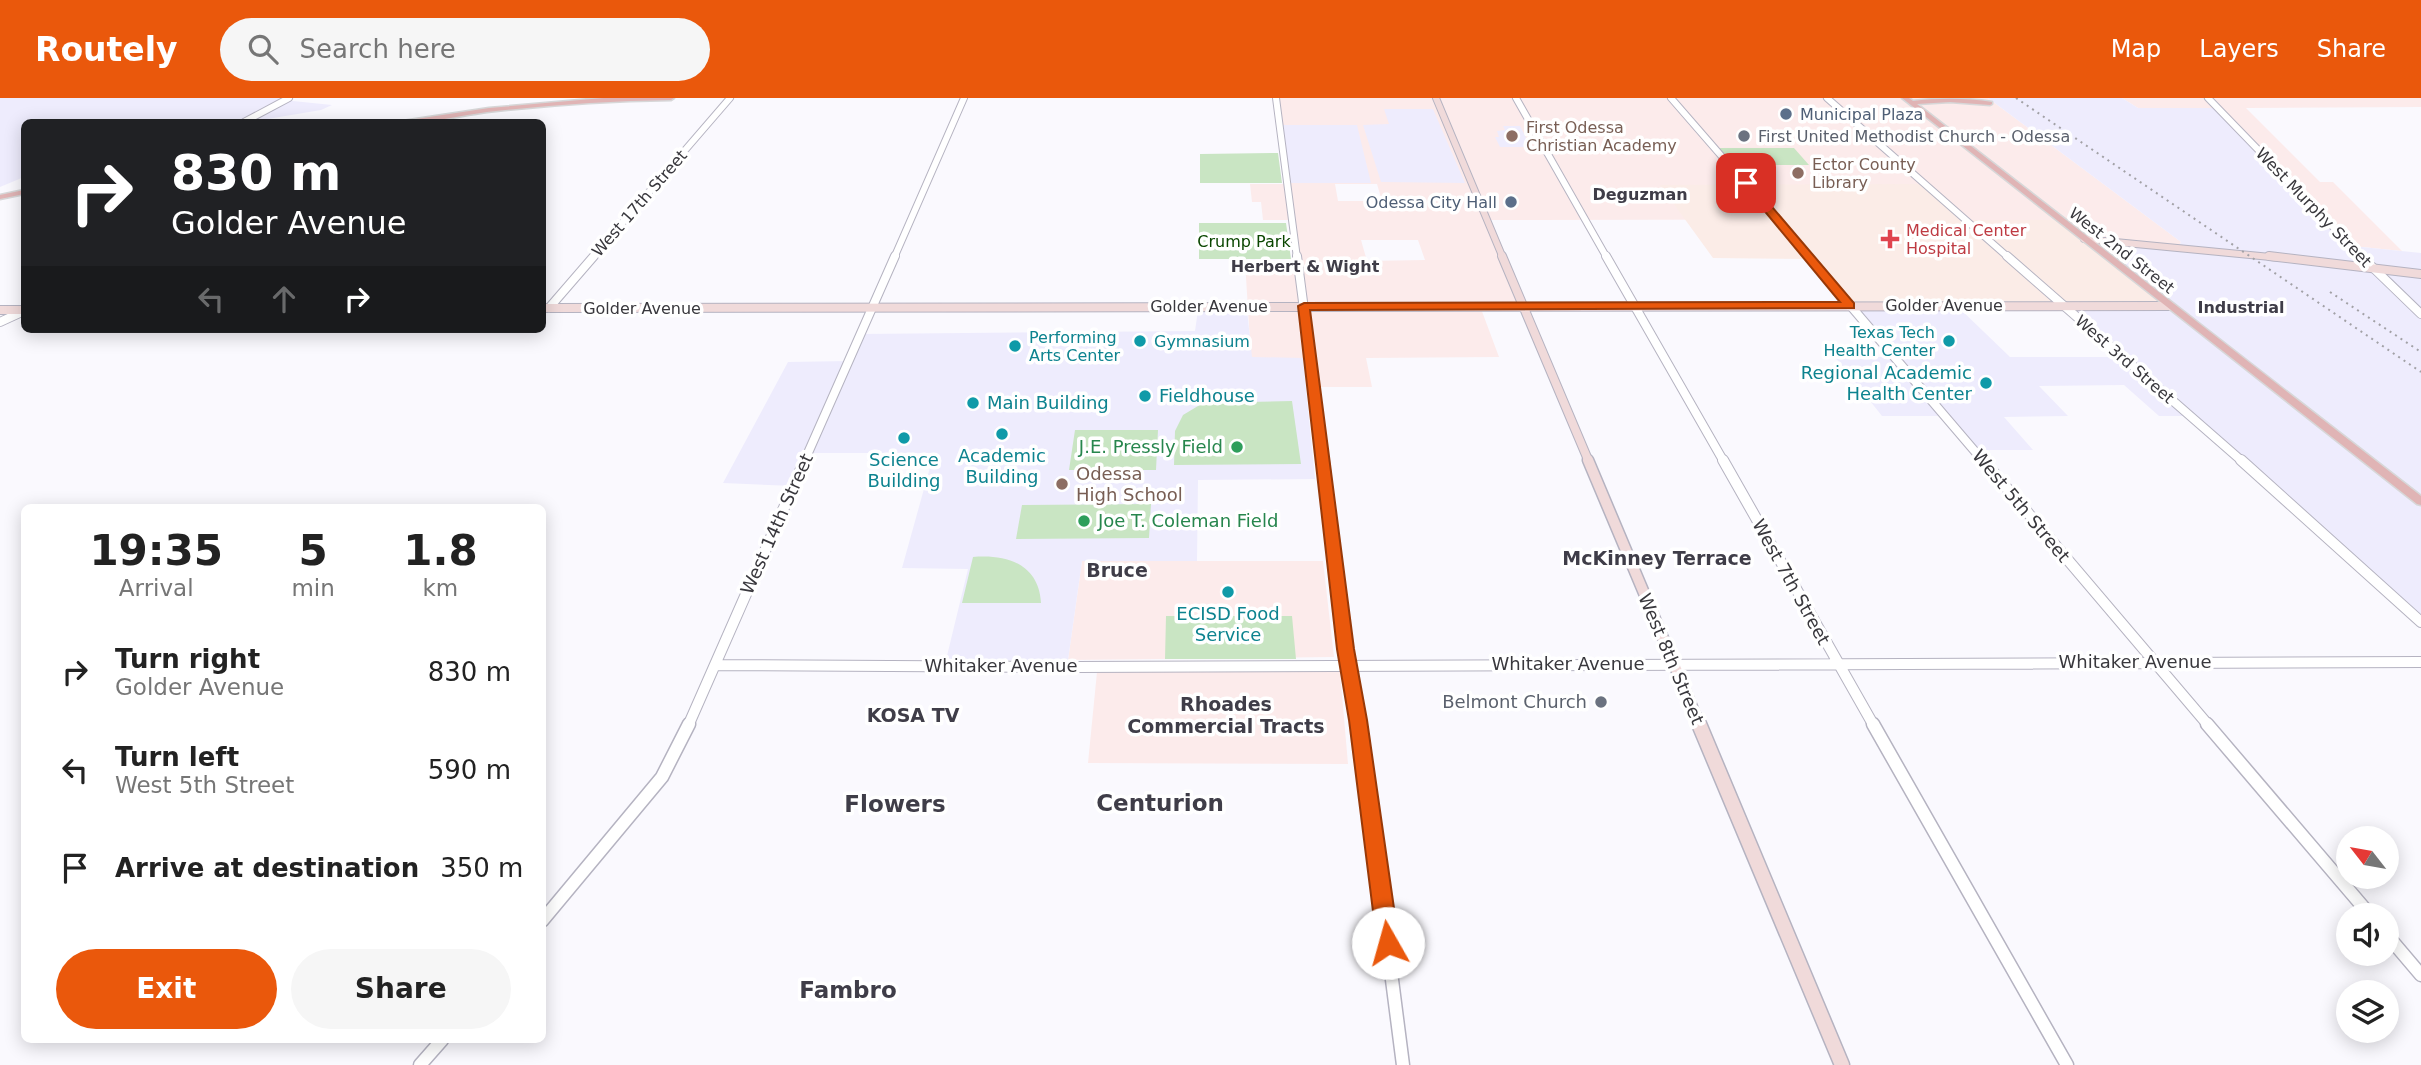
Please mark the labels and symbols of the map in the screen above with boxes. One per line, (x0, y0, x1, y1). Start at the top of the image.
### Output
place label: Municipal Plaza (1800, 105, 1923, 124)
marker: Municipal Plaza (1778, 106, 1794, 122)
place label: First Odessa Christian Academy (1526, 118, 1677, 155)
place label: First United Methodist Church - Odessa (1758, 127, 2070, 146)
marker: First Odessa Christian Academy (1504, 128, 1520, 144)
marker: First United Methodist Church - Odessa (1736, 128, 1752, 144)
street label: West Murphy Street (2252, 144, 2375, 271)
street label: West 17th Street (588, 146, 691, 260)
pin (1716, 153, 1776, 213)
place label: Ector County Library (1812, 155, 1916, 192)
marker: Ector County Library (1790, 165, 1806, 181)
district label: Deguzman (1592, 185, 1688, 204)
place label: Odessa City Hall (1366, 193, 1497, 212)
marker: Odessa City Hall (1503, 194, 1519, 210)
street label: West 2nd Street (2065, 203, 2178, 297)
place label: Medical Center Hospital (1906, 221, 2027, 258)
marker: Medical Center Hospital (1880, 229, 1900, 249)
park label: Crump Park (1197, 232, 1291, 251)
district label: Herbert & Wight (1231, 257, 1380, 276)
street label: Golder Avenue (1885, 296, 2003, 315)
street label: Golder Avenue (1150, 297, 1268, 316)
district label: Industrial (2197, 298, 2285, 317)
street label: Golder Avenue (583, 299, 701, 318)
street label: West 3rd Street (2071, 311, 2178, 407)
place label: Texas Tech Health Center (1824, 323, 1935, 360)
place label: Performing Arts Center (1029, 328, 1120, 365)
place label: Gymnasium (1154, 332, 1250, 351)
marker: Gymnasium (1132, 333, 1148, 349)
marker: Texas Tech Health Center (1941, 333, 1957, 349)
marker: Performing Arts Center (1007, 338, 1023, 354)
place label: Regional Academic Health Center (1801, 362, 1973, 404)
marker: Regional Academic Health Center (1978, 375, 1994, 391)
place label: Fieldhouse (1159, 385, 1255, 406)
marker: Fieldhouse (1137, 388, 1153, 404)
place label: Main Building (987, 392, 1109, 413)
marker: Main Building (965, 395, 981, 411)
marker: Academic Building (994, 426, 1010, 442)
marker: Science Building (896, 430, 912, 446)
place label: J.E. Pressly Field (1078, 436, 1223, 457)
marker: J.E. Pressly Field (1229, 439, 1245, 455)
place label: Academic Building (958, 445, 1046, 487)
street label: West 5th Street (1968, 445, 2075, 566)
place label: Science Building (867, 449, 941, 491)
street label: West 14th Street (736, 450, 817, 597)
place label: Odessa High School (1076, 463, 1183, 505)
marker: Odessa High School (1054, 476, 1070, 492)
place label: Joe T. Coleman Field (1097, 510, 1278, 531)
marker: Joe T. Coleman Field (1076, 513, 1092, 529)
street label: West 7th Street (1748, 515, 1835, 648)
district label: McKinney Terrace (1562, 547, 1752, 569)
district label: Bruce (1086, 559, 1148, 581)
marker: ECISD Food Service (1220, 584, 1236, 600)
street label: West 8th Street (1634, 590, 1709, 727)
place label: ECISD Food Service (1176, 603, 1280, 645)
street label: Whitaker Avenue (2058, 651, 2212, 672)
street label: Whitaker Avenue (1491, 653, 1645, 674)
street label: Whitaker Avenue (924, 655, 1078, 676)
place label: Belmont Church (1442, 691, 1587, 712)
district label: Rhoades Commercial Tracts (1127, 693, 1325, 737)
marker: Belmont Church (1593, 694, 1609, 710)
district label: KOSA TV (867, 704, 960, 726)
district label: Centurion (1096, 790, 1224, 816)
district label: Flowers (844, 791, 946, 817)
north arrow (2336, 826, 2399, 889)
position arrow (1351, 906, 1425, 980)
district label: Fambro (799, 977, 897, 1003)

